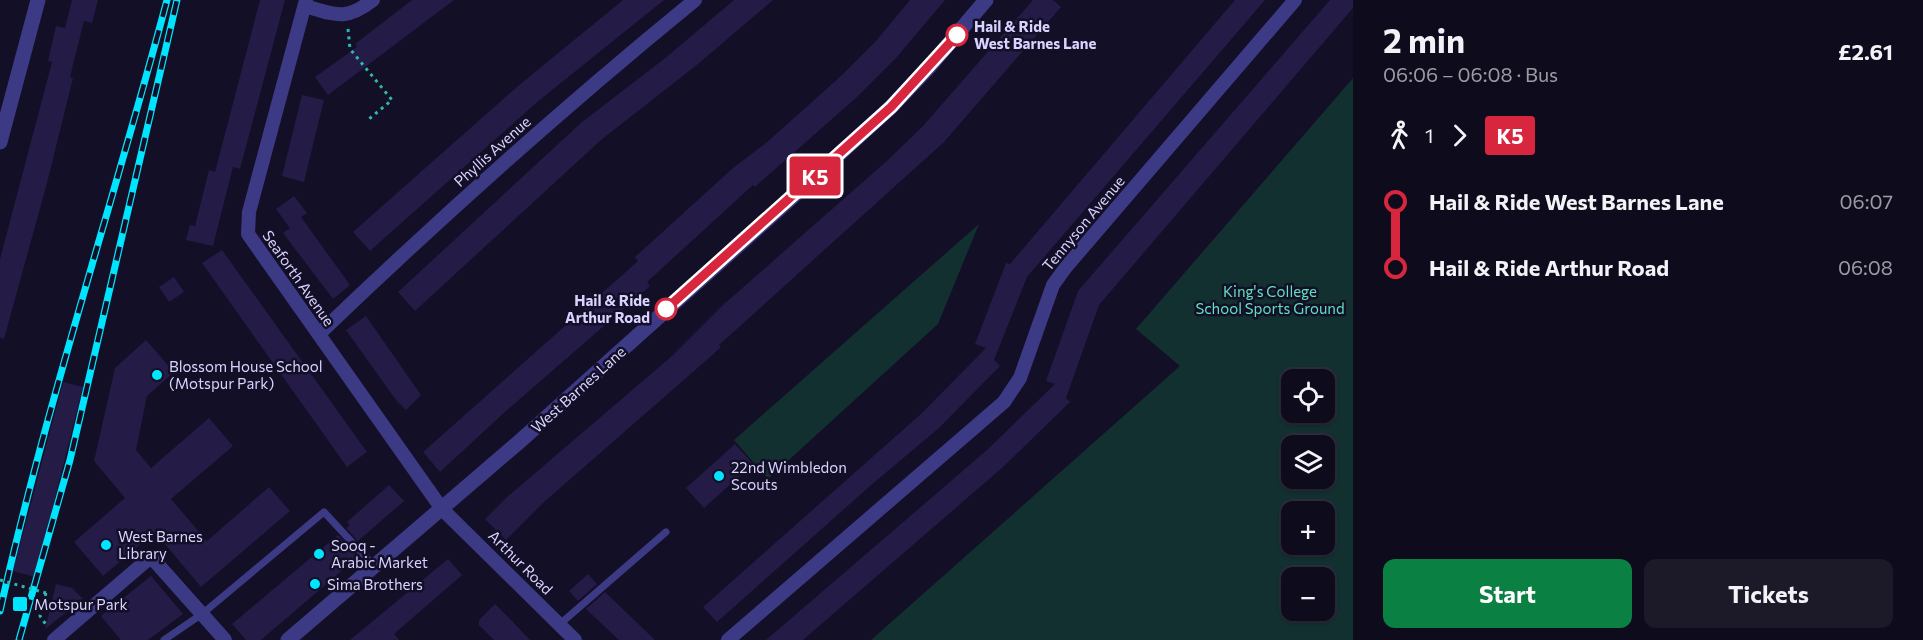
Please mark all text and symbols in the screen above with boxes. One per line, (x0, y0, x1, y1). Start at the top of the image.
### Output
place label: Hail & Ride West Barnes Lane (974, 17, 1096, 52)
text: 2 min (1383, 19, 1465, 60)
marker: Hail & Ride West Barnes Lane (946, 24, 968, 46)
text: £2.61 (1838, 38, 1893, 65)
text: 06:06 – 06:08 · Bus (1383, 62, 1558, 86)
street label: Phyllis Avenue (450, 112, 534, 190)
icon: walk (1383, 119, 1416, 152)
icon: forward (1443, 119, 1476, 152)
text: 1 (1425, 123, 1434, 147)
text: K5 (1497, 123, 1523, 148)
line badge: K5 (788, 156, 842, 195)
text: K5 (802, 164, 828, 189)
street label: Tennyson Avenue (1038, 172, 1128, 274)
text: Hail & Ride West Barnes Lane (1429, 188, 1724, 215)
text: 06:07 (1840, 189, 1893, 213)
street label: Seaforth Avenue (259, 227, 339, 329)
text: Hail & Ride Arthur Road (1429, 254, 1669, 281)
text: 06:08 (1838, 255, 1893, 279)
park label: King's College School Sports Ground (1195, 282, 1345, 317)
place label: Hail & Ride Arthur Road (565, 291, 650, 326)
marker: Hail & Ride Arthur Road (655, 298, 677, 320)
street label: West Barnes Lane (527, 342, 629, 436)
place label: Blossom House School (Motspur Park) (169, 357, 323, 392)
marker: Blossom House School (Motspur Park) (150, 368, 164, 382)
map controls (1281, 369, 1335, 621)
button: locate (1281, 369, 1335, 423)
button: layers (1281, 435, 1335, 489)
place label: 22nd Wimbledon Scouts (731, 458, 847, 493)
marker: 22nd Wimbledon Scouts (712, 469, 726, 483)
button: + (1281, 501, 1335, 555)
street label: Arthur Road (485, 526, 557, 598)
place label: West Barnes Library (118, 527, 203, 562)
place label: Sooq - Arabic Market (331, 536, 428, 571)
marker: West Barnes Library (99, 538, 113, 552)
marker: Sooq - Arabic Market (312, 547, 326, 561)
button: Start (1383, 559, 1632, 628)
button: Tickets (1644, 559, 1893, 628)
button: − (1281, 567, 1335, 621)
place label: Sima Brothers (327, 575, 423, 593)
marker: Sima Brothers (308, 577, 322, 591)
marker: Motspur Park (11, 595, 29, 613)
place label: Motspur Park (34, 595, 128, 613)

